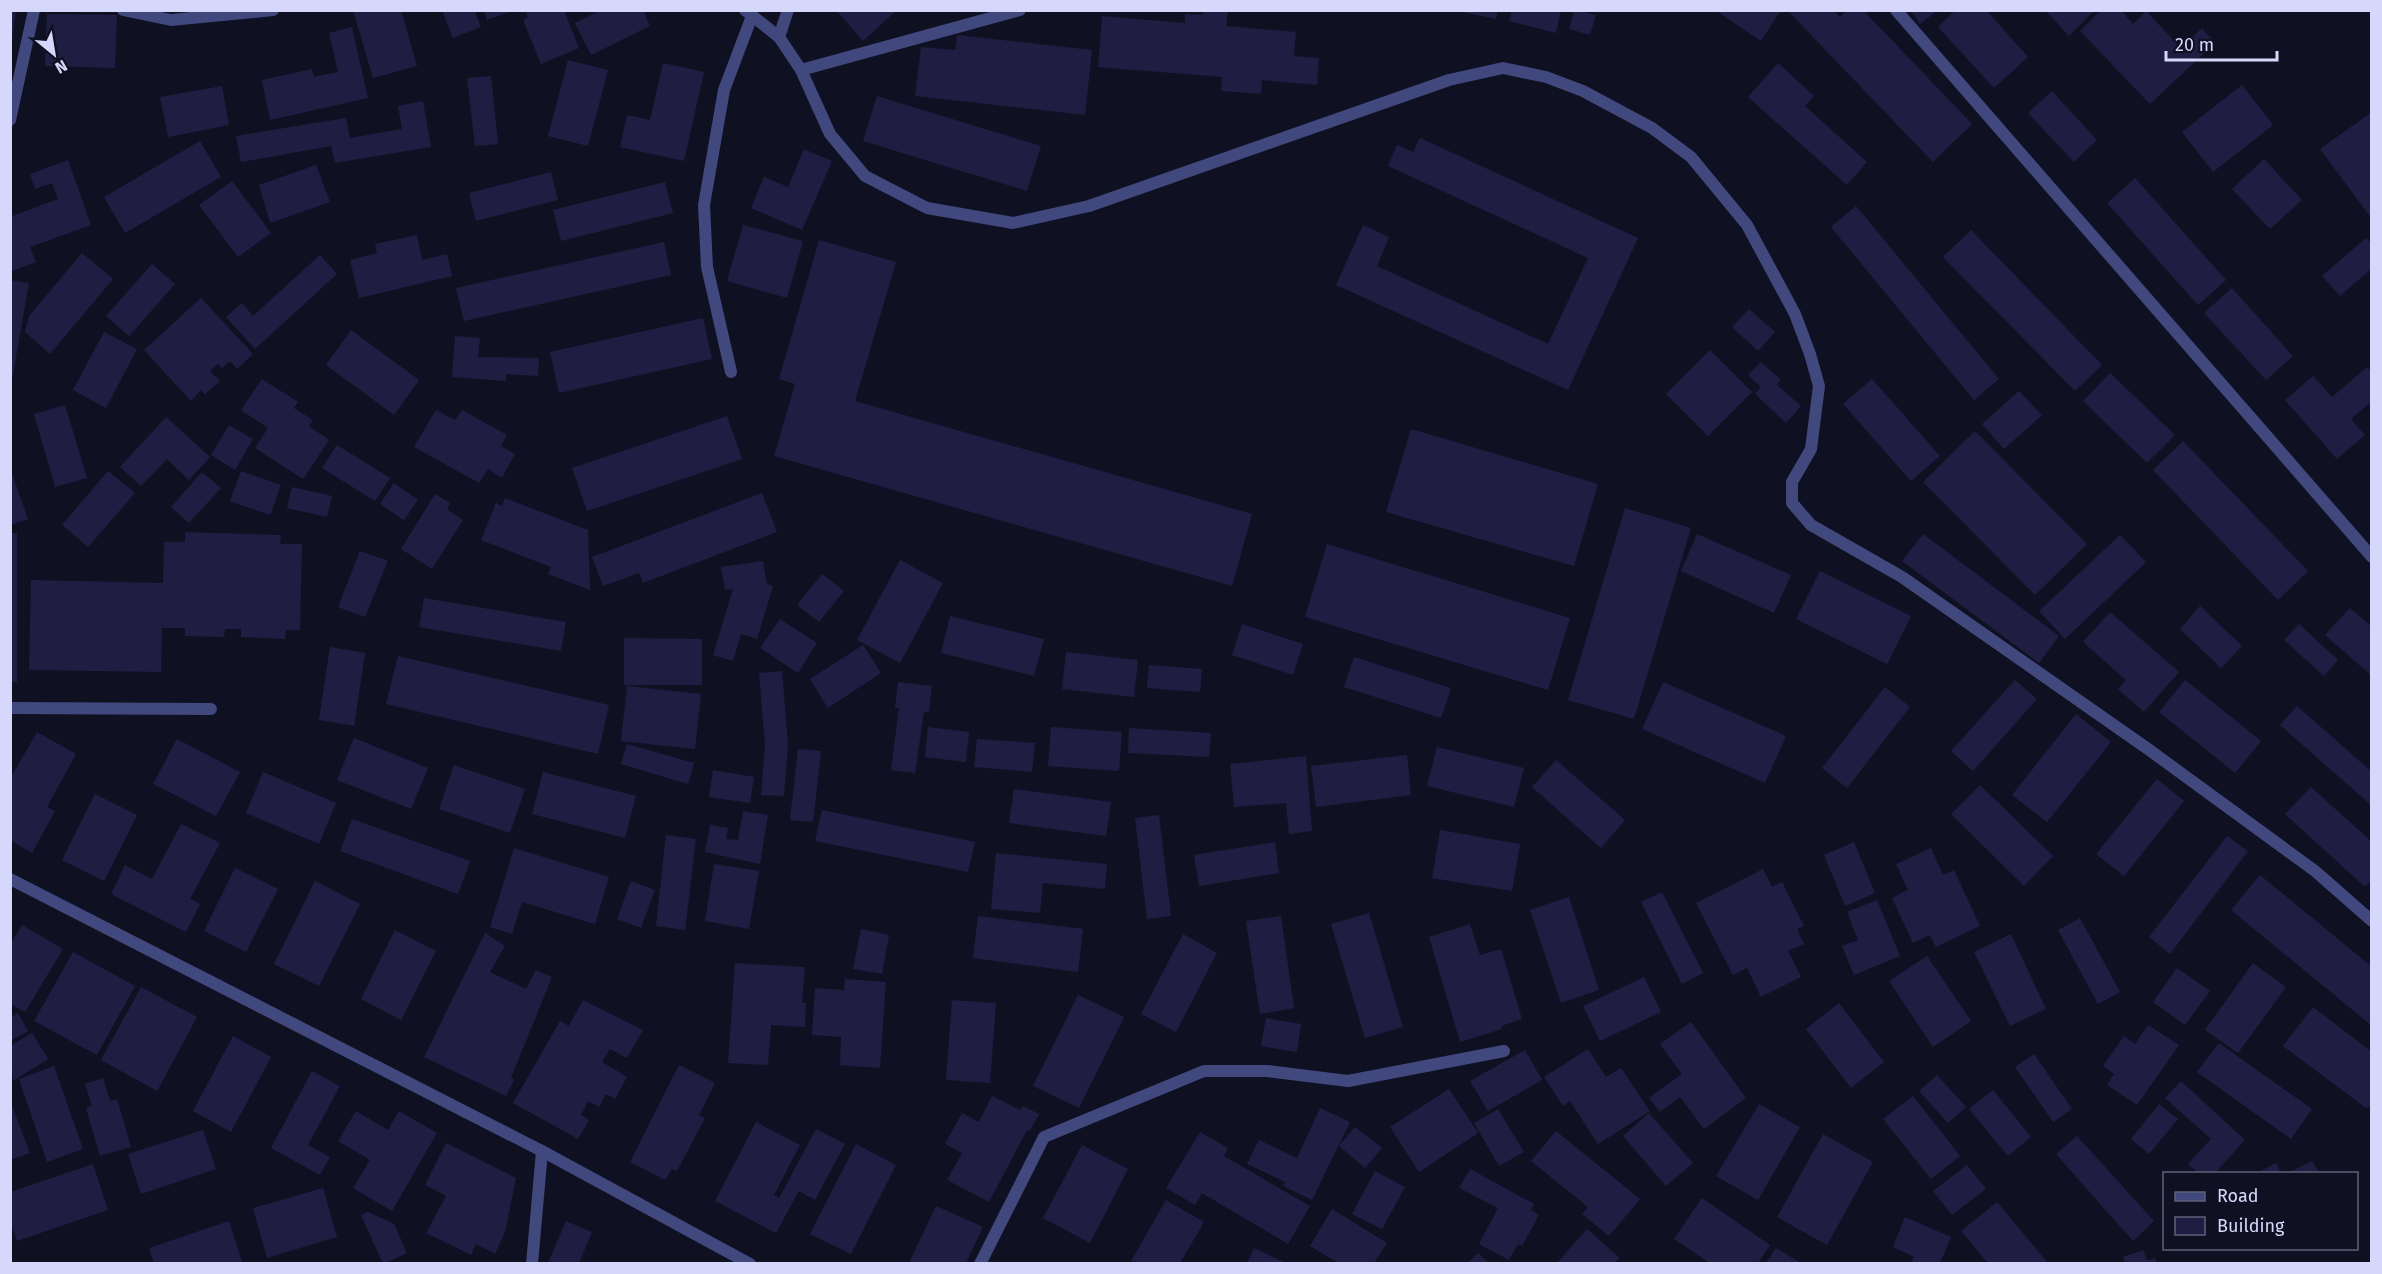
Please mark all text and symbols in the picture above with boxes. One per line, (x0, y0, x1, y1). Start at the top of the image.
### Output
north arrow (24, 24, 84, 84)
scale bar (2166, 24, 2277, 62)
text: 20 m (2175, 34, 2214, 56)
text: N (52, 56, 71, 77)
legend (2163, 1172, 2358, 1250)
text: Road (2217, 1185, 2259, 1207)
text: Building (2217, 1215, 2285, 1237)

